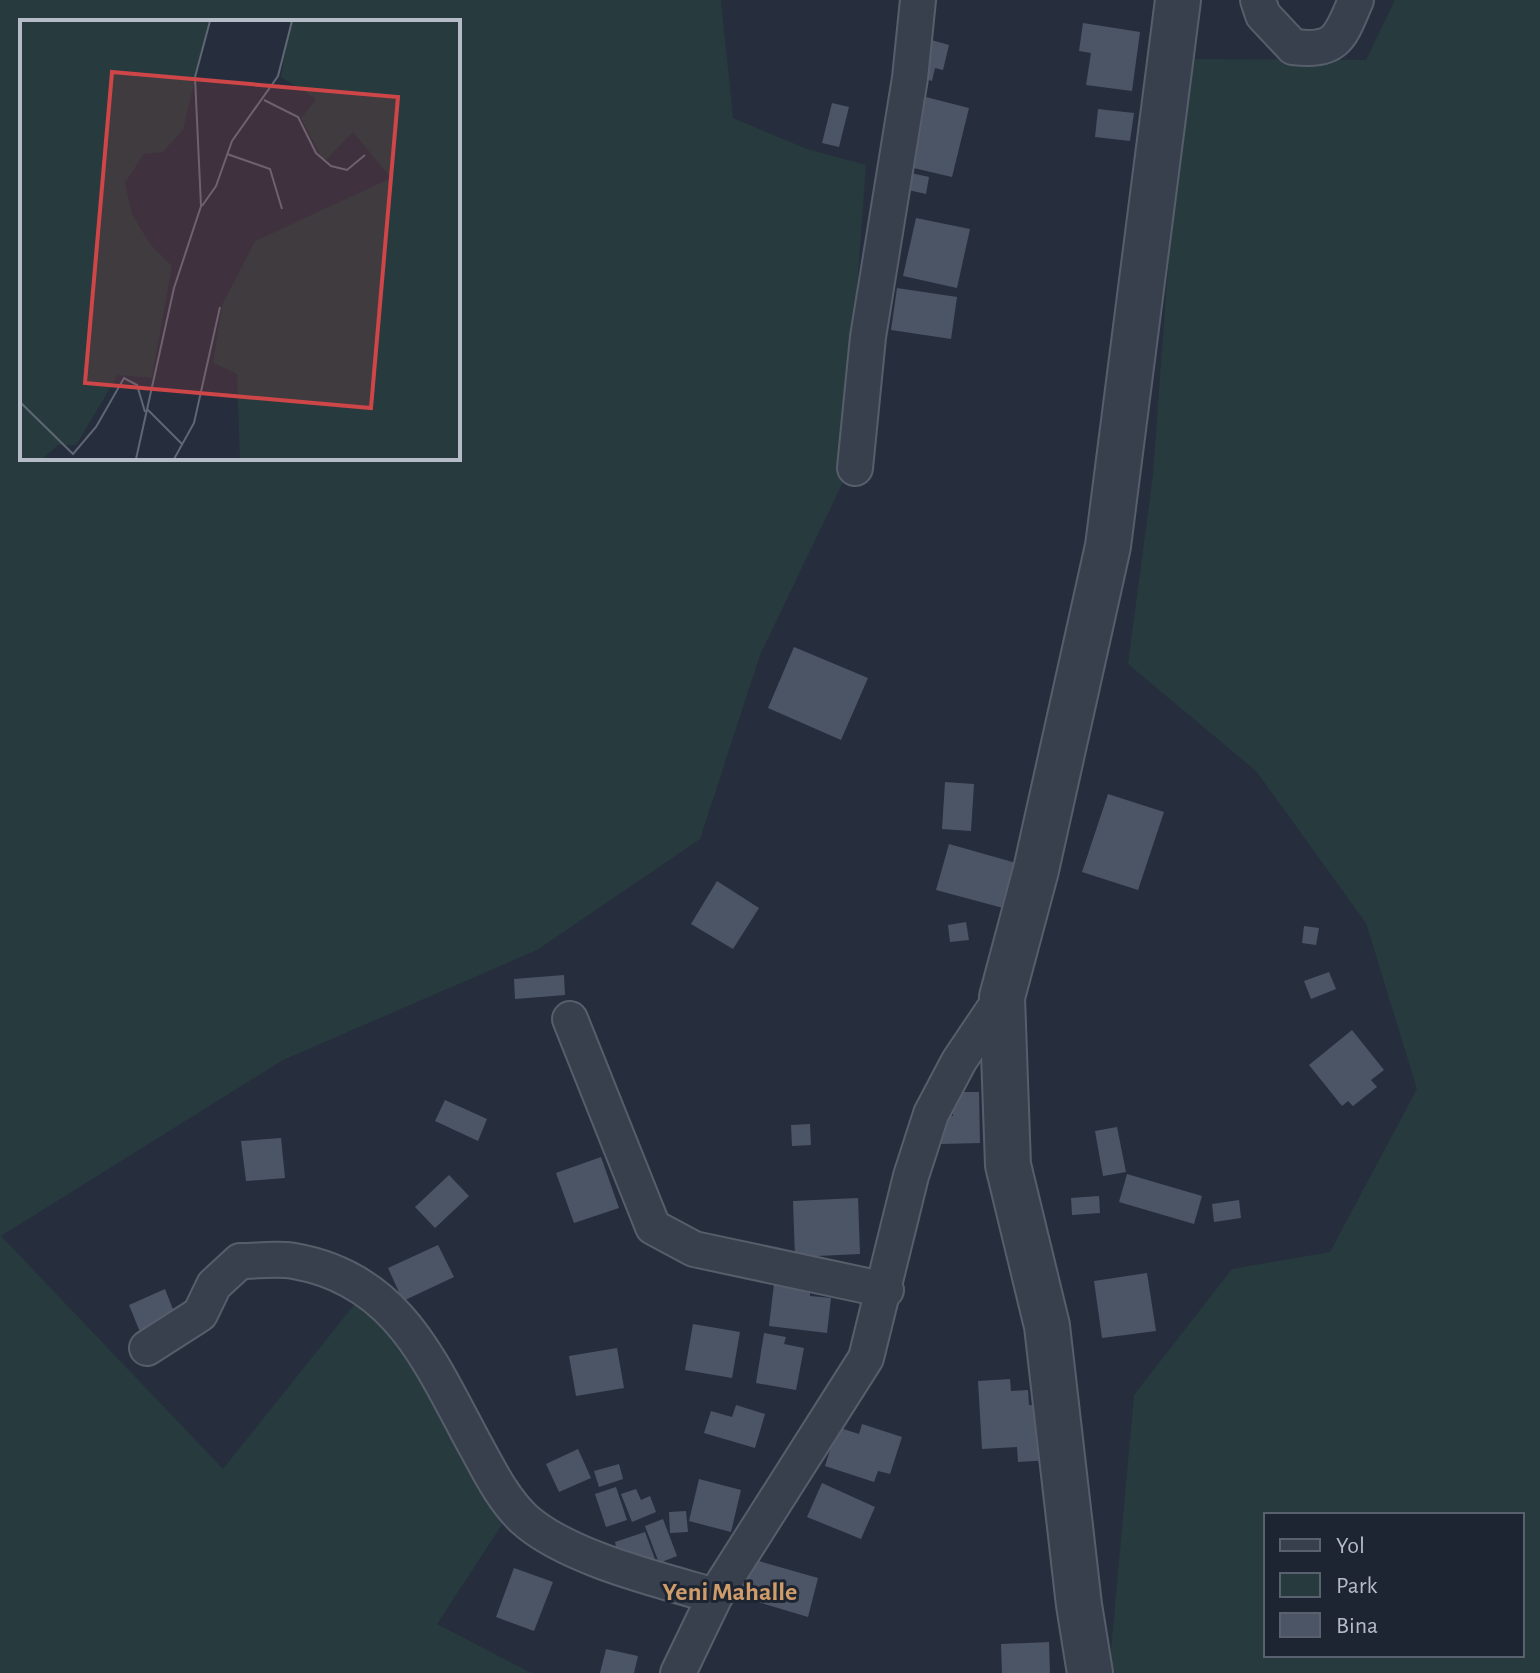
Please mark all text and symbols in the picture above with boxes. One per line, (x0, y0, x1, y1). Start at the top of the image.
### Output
inset map (20, 20, 460, 460)
legend (1264, 1513, 1524, 1657)
text: Yol (1336, 1534, 1365, 1558)
text: Park (1336, 1574, 1377, 1598)
district label: Yeni Mahalle (663, 1579, 797, 1605)
text: Bina (1336, 1614, 1378, 1638)

